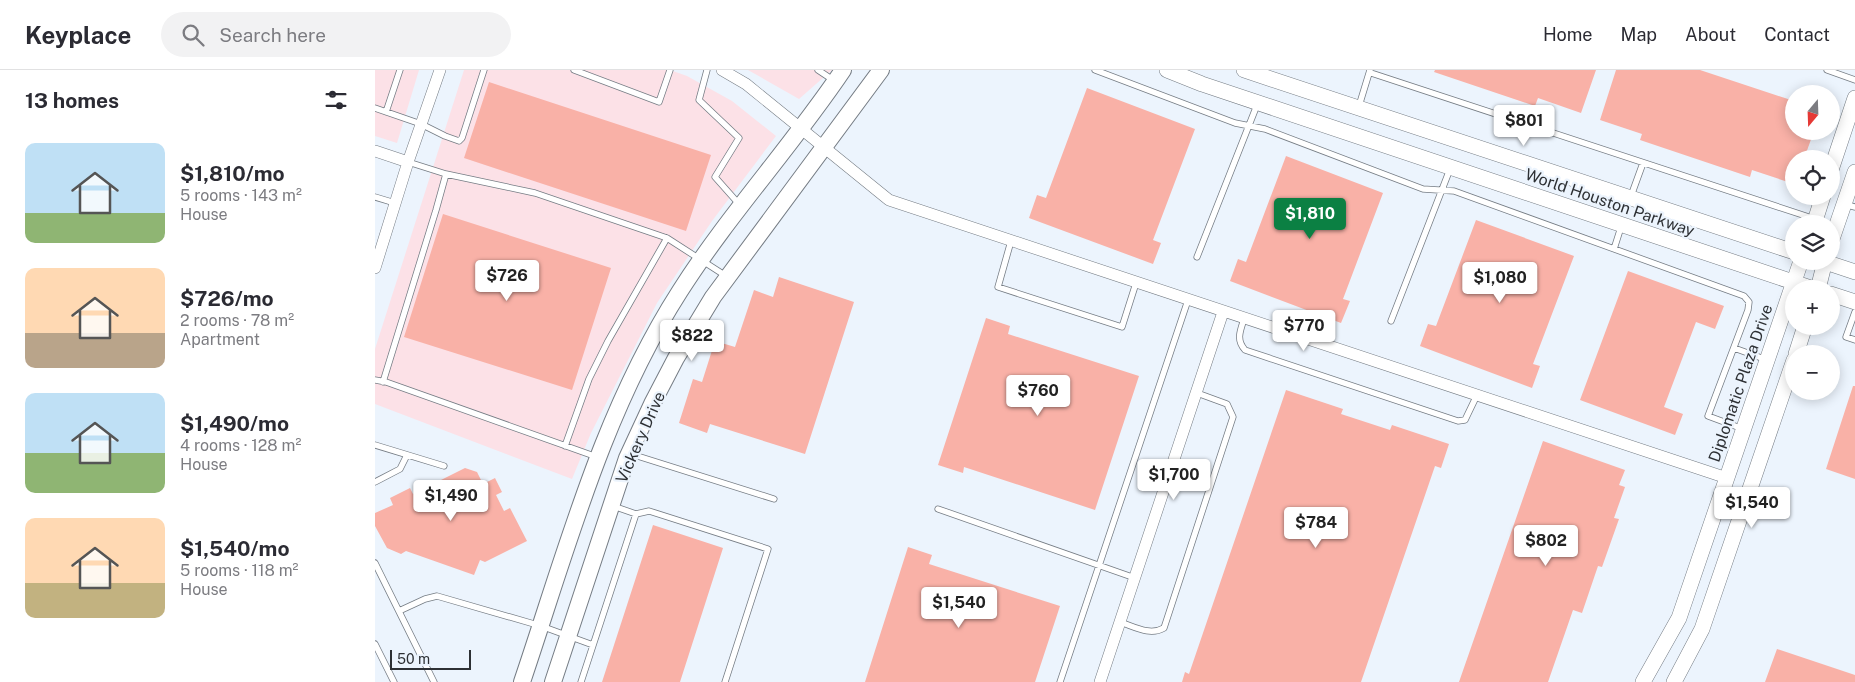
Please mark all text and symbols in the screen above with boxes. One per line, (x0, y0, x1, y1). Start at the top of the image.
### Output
search box (161, 12, 511, 57)
text: Keyplace (25, 21, 131, 49)
icon: search (179, 21, 207, 49)
text: Search here (219, 24, 326, 46)
text: Home (1543, 24, 1593, 45)
text: Map (1621, 24, 1657, 45)
text: About (1685, 24, 1736, 45)
text: Contact (1764, 24, 1830, 45)
north arrow (1785, 85, 1840, 140)
map controls (1785, 85, 1840, 400)
icon: filters (322, 86, 350, 114)
text: 13 homes (25, 88, 119, 113)
pin: $801 (1494, 104, 1554, 147)
text: $801 (1505, 111, 1543, 130)
button: locate (1785, 150, 1840, 205)
text: $1,810/mo (180, 161, 285, 186)
icon: home (65, 163, 125, 223)
street label: World Houston Parkway (1523, 165, 1698, 241)
text: 5 rooms · 143 m² (180, 186, 302, 205)
pin: $1,810 (1269, 198, 1351, 240)
text: $1,810 (1285, 204, 1335, 223)
text: House (180, 205, 228, 224)
button: layers (1785, 215, 1840, 270)
pin: $726 (477, 260, 537, 302)
pin: $1,080 (1459, 262, 1541, 304)
text: $726 (486, 266, 528, 285)
text: $1,080 (1473, 268, 1527, 287)
button: + (1785, 280, 1840, 335)
text: $726/mo (180, 286, 274, 311)
icon: home (65, 288, 125, 348)
street label: Diplomatic Plaza Drive (1705, 302, 1776, 465)
pin: $770 (1274, 310, 1334, 352)
text: 2 rooms · 78 m² (180, 311, 294, 330)
text: $770 (1283, 316, 1325, 335)
pin: $822 (662, 320, 722, 362)
text: $822 (671, 326, 713, 345)
text: Apartment (180, 330, 260, 349)
button: − (1785, 345, 1840, 400)
pin: $760 (1008, 374, 1068, 417)
text: $760 (1017, 381, 1059, 400)
street label: Vickery Drive (612, 389, 669, 486)
text: $1,490/mo (180, 411, 289, 436)
icon: home (65, 413, 125, 473)
text: 4 rooms · 128 m² (180, 436, 301, 455)
text: House (180, 455, 228, 474)
pin: $1,700 (1133, 458, 1215, 501)
text: $1,700 (1148, 465, 1200, 484)
pin: $1,490 (410, 480, 492, 522)
text: $1,490 (424, 486, 478, 505)
pin: $1,540 (1711, 486, 1793, 529)
text: $1,540 (1725, 493, 1779, 512)
pin: $784 (1286, 506, 1346, 549)
text: $784 (1295, 513, 1337, 532)
pin: $802 (1516, 524, 1576, 567)
text: $802 (1525, 531, 1567, 550)
text: $1,540/mo (180, 536, 289, 561)
icon: home (65, 538, 125, 598)
text: 5 rooms · 118 m² (180, 561, 299, 580)
text: House (180, 580, 228, 599)
pin: $1,540 (918, 586, 1000, 629)
text: $1,540 (932, 593, 986, 612)
scale bar (390, 647, 471, 670)
text: 50 m (397, 651, 430, 667)

